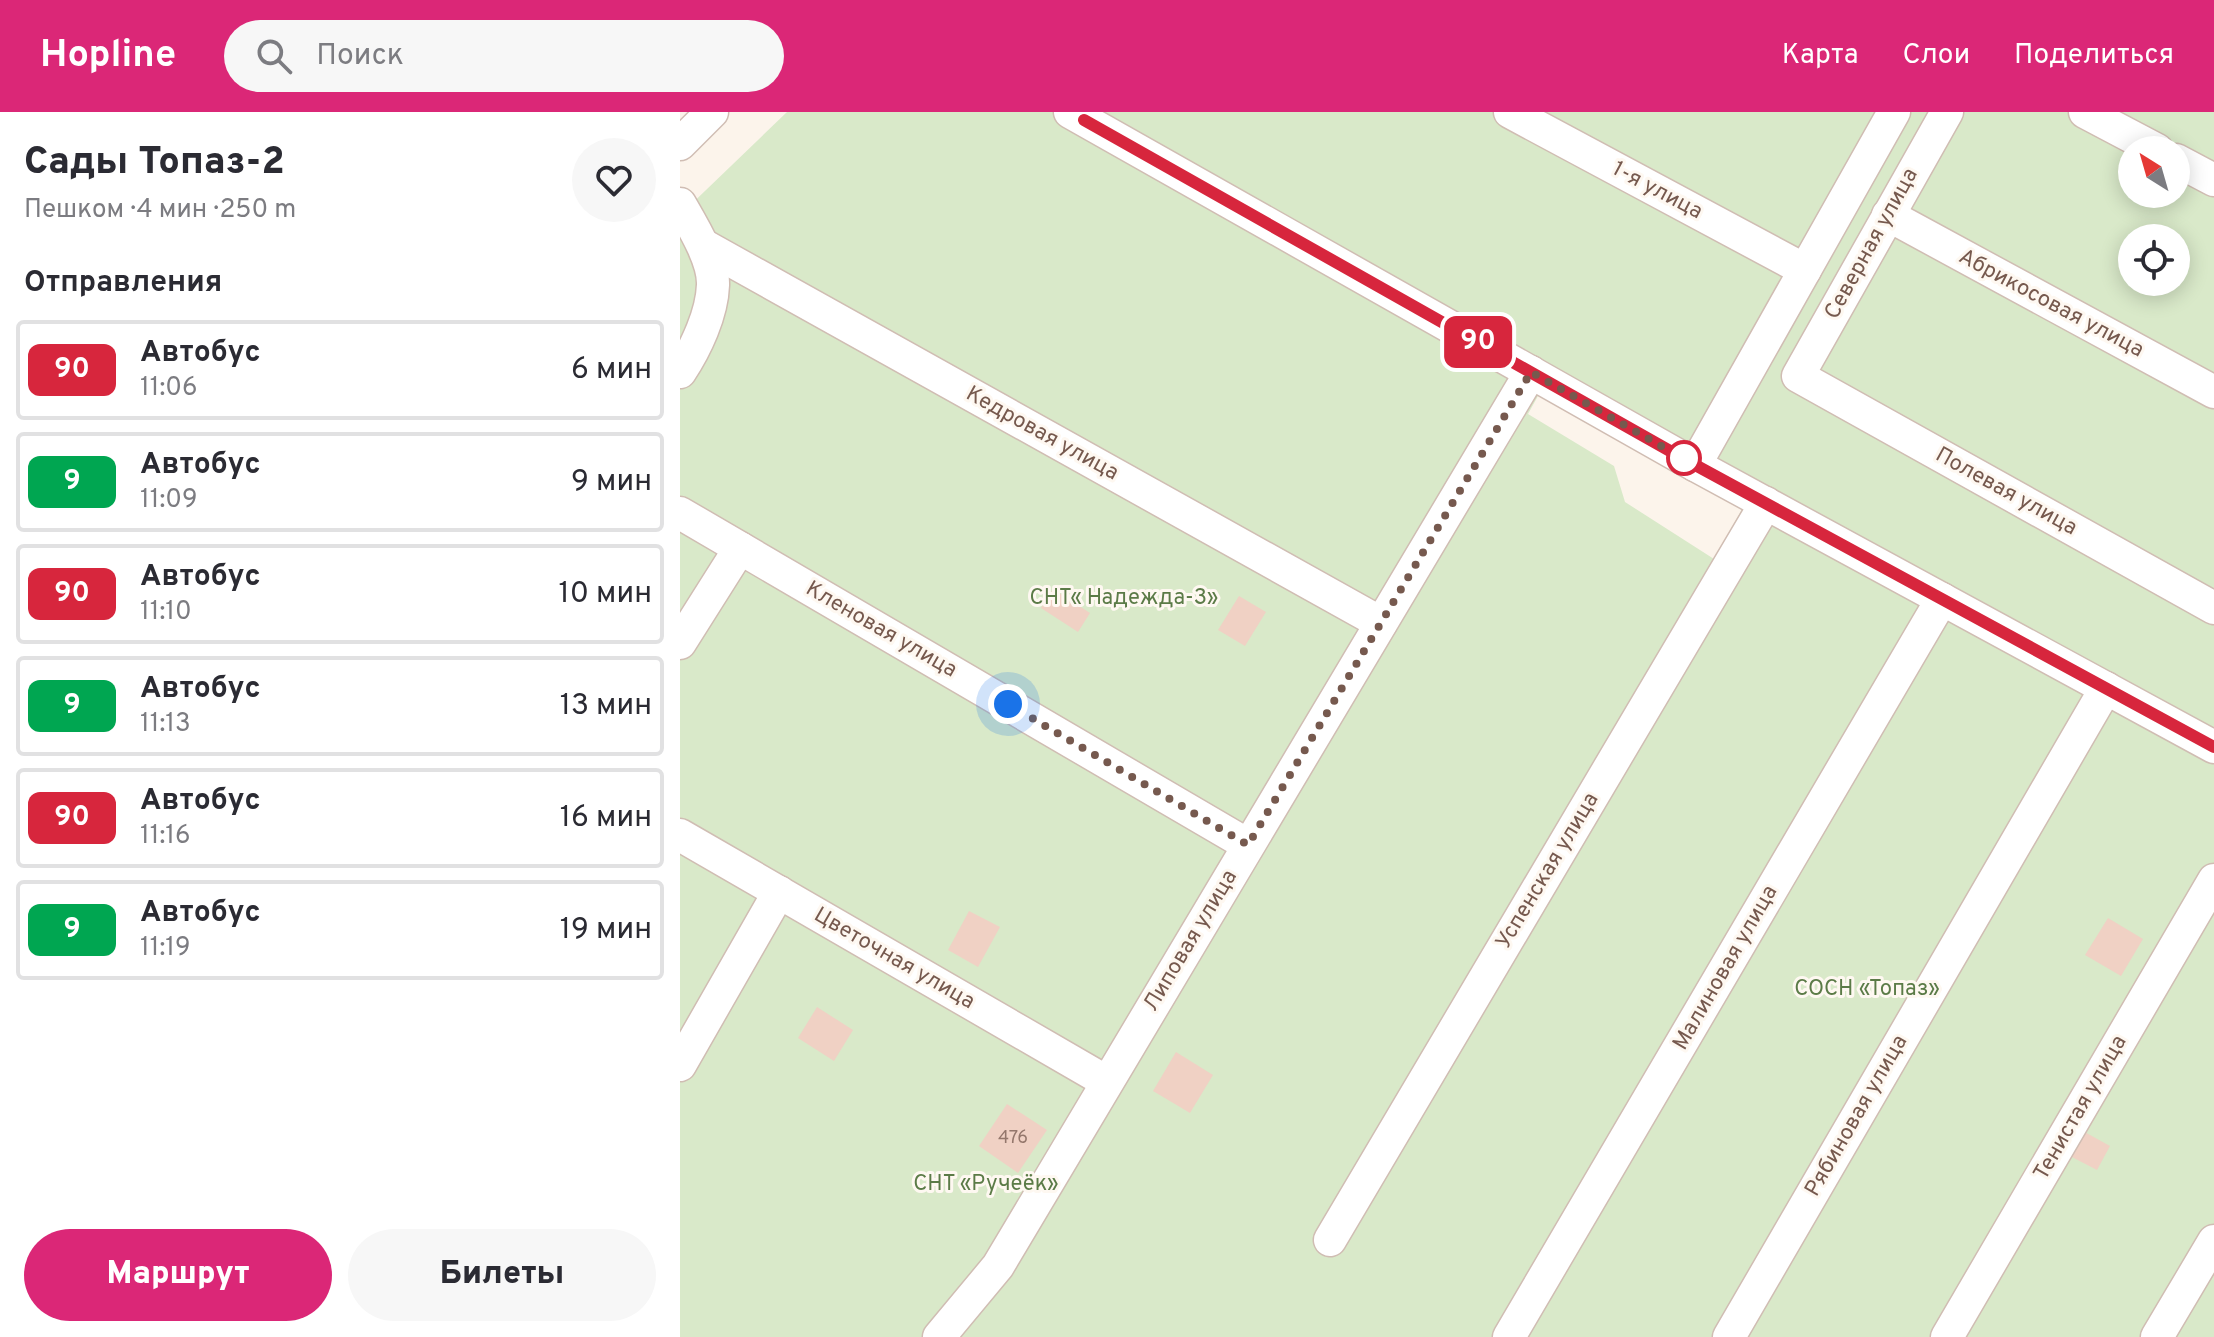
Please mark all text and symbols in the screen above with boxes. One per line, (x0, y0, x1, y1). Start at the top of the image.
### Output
search box (224, 20, 784, 92)
text: Hopline (40, 32, 176, 81)
icon: search (252, 34, 296, 78)
text: Поиск (316, 38, 404, 75)
text: Карта (1782, 38, 1858, 74)
text: Слои (1902, 38, 1970, 74)
text: Поделиться (2014, 38, 2174, 74)
north arrow (2118, 136, 2190, 208)
map controls (2118, 136, 2190, 296)
button: heart (572, 138, 656, 222)
text: Сады Топаз-2 (24, 139, 285, 188)
street label: 1-я улица (1607, 156, 1707, 226)
street label: Северная улица (1819, 164, 1925, 324)
text: Пешком · 4 мин · 250 m (24, 194, 296, 227)
button: locate (2118, 224, 2190, 296)
street label: Абрикосовая улица (1954, 244, 2148, 364)
text: Отправления (24, 265, 222, 302)
line badge: 90 (1442, 316, 1514, 368)
text: 90 (1460, 324, 1496, 360)
text: Автобус (140, 335, 261, 372)
text: 90 (54, 352, 90, 388)
text: 6 мин (571, 352, 652, 389)
text: 11:06 (140, 372, 197, 405)
street label: Кедровая улица (961, 381, 1123, 487)
unlabelled marker (1667, 441, 1701, 475)
street label: Полевая улица (1930, 442, 2082, 542)
text: Автобус (140, 447, 261, 484)
text: 9 (63, 464, 81, 500)
text: 9 мин (571, 464, 652, 501)
text: 11:09 (140, 484, 197, 517)
text: Автобус (140, 559, 261, 596)
text: 90 (54, 576, 90, 612)
text: 10 мин (559, 576, 652, 613)
street label: Кленовая улица (800, 576, 962, 684)
park label: СНТ« Надежда-3» (1030, 585, 1218, 612)
text: 11:10 (140, 596, 192, 629)
text: Автобус (140, 671, 261, 708)
your location (988, 684, 1028, 724)
text: 9 (63, 688, 81, 724)
text: 13 мин (560, 688, 652, 725)
text: 11:13 (140, 708, 191, 741)
text: Автобус (140, 783, 261, 820)
street label: Успенская улица (1491, 788, 1605, 954)
text: 90 (54, 800, 90, 836)
text: 16 мин (560, 800, 652, 837)
text: 11:16 (140, 820, 190, 853)
street label: Липовая улица (1138, 865, 1244, 1017)
street label: Малиновая улица (1668, 881, 1784, 1055)
text: Автобус (140, 895, 261, 932)
street label: Цветочная улица (809, 902, 979, 1016)
text: 9 (63, 912, 81, 948)
text: 19 мин (560, 912, 652, 949)
text: 11:19 (140, 932, 190, 965)
park label: СОСН «Топаз» (1794, 976, 1940, 1003)
street label: Рябиновая улица (1800, 1030, 1914, 1202)
street label: Тенистая улица (2029, 1031, 2133, 1185)
house number: 476 (998, 1127, 1028, 1150)
park label: СНТ «Ручеёк» (913, 1171, 1059, 1198)
button: Маршрут (24, 1229, 332, 1321)
button: Билеты (348, 1229, 656, 1321)

